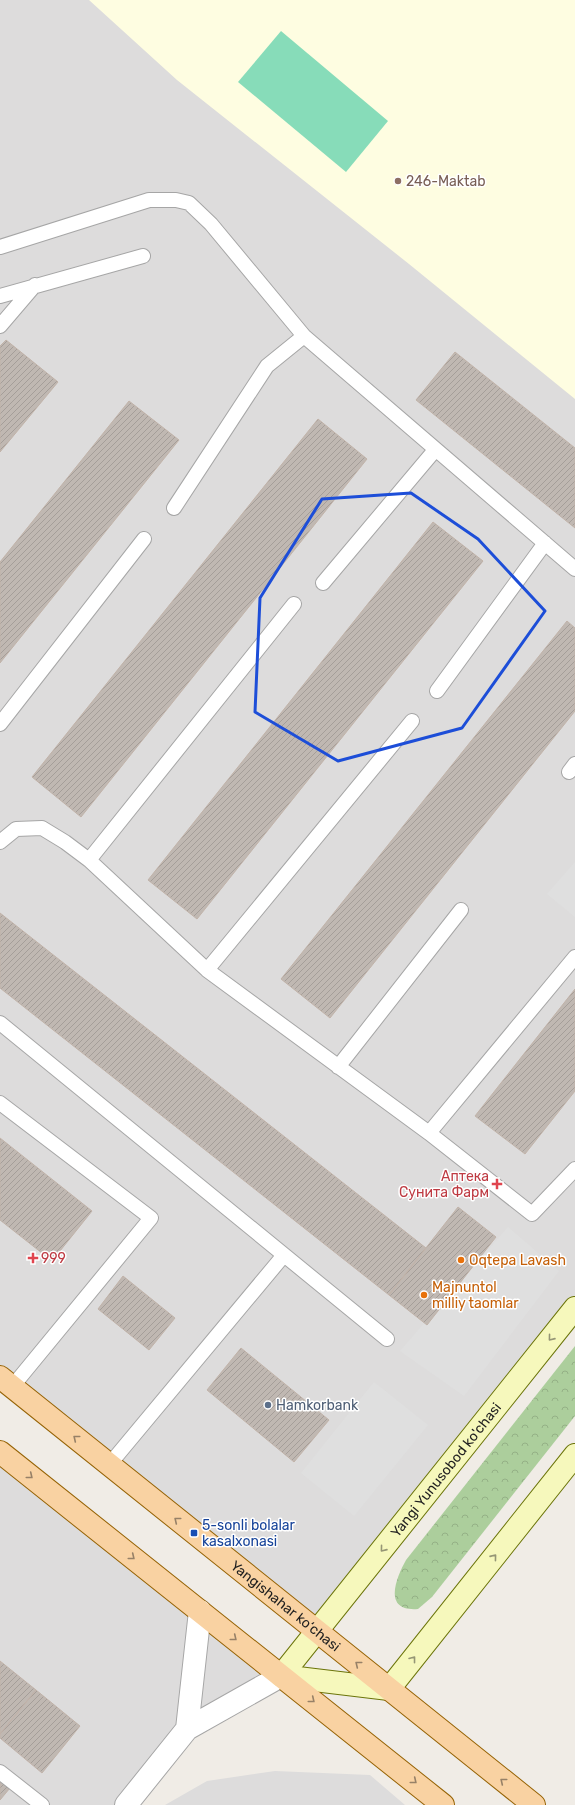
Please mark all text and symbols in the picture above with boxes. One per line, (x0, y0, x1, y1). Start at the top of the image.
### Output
place label: 246-Maktab (406, 173, 486, 190)
marker: 246-Maktab (393, 176, 403, 186)
place label: Аптека Сунита Фарм (399, 1168, 489, 1201)
marker: Аптека Сунита Фарм (492, 1179, 502, 1189)
place label: 999 (41, 1250, 66, 1267)
place label: Oqtepa Lavash (469, 1252, 566, 1269)
marker: 999 (28, 1253, 38, 1263)
marker: Oqtepa Lavash (456, 1255, 466, 1265)
place label: Majnuntol milliy taomlar (432, 1279, 519, 1312)
marker: Majnuntol milliy taomlar (419, 1290, 429, 1300)
one-way arrow (548, 1334, 555, 1341)
place label: Hamkorbank (276, 1397, 359, 1414)
street label: Yangi Yunusobod ko'chasi (387, 1399, 505, 1541)
marker: Hamkorbank (263, 1400, 273, 1410)
one-way arrow (73, 1436, 81, 1443)
one-way arrow (26, 1471, 33, 1478)
one-way arrow (175, 1517, 182, 1524)
place label: 5-sonli bolalar kasalxonasi (202, 1517, 296, 1550)
marker: 5-sonli bolalar kasalxonasi (189, 1528, 199, 1538)
one-way arrow (380, 1545, 387, 1552)
one-way arrow (128, 1553, 135, 1560)
one-way arrow (489, 1554, 496, 1561)
street label: Yangishahar ko‘chasi (227, 1557, 343, 1655)
one-way arrow (229, 1634, 236, 1641)
one-way arrow (408, 1656, 415, 1663)
one-way arrow (356, 1662, 363, 1669)
one-way arrow (307, 1696, 314, 1703)
one-way arrow (409, 1777, 416, 1784)
one-way arrow (501, 1778, 508, 1785)

